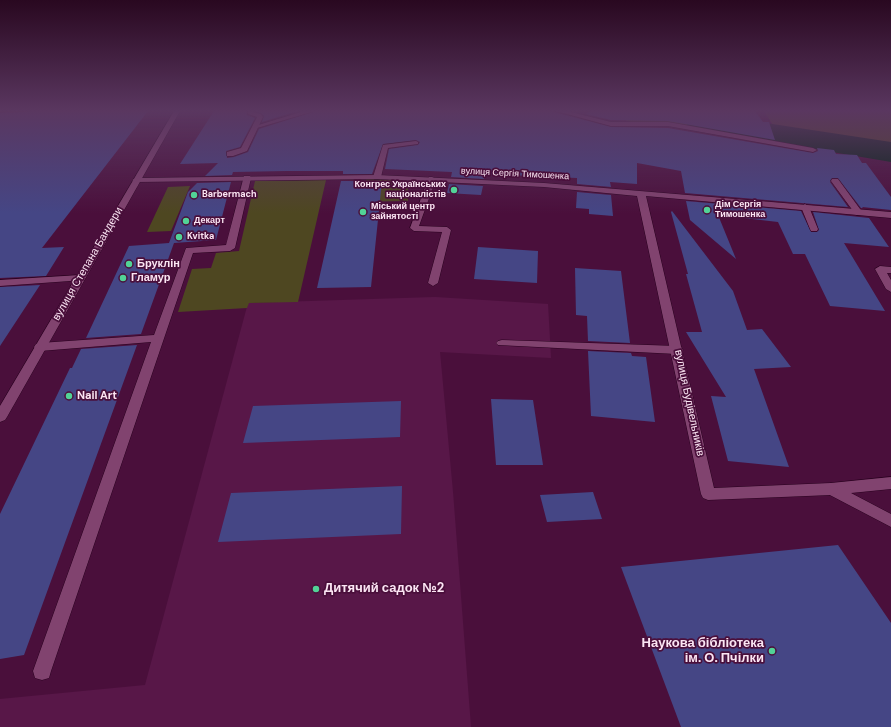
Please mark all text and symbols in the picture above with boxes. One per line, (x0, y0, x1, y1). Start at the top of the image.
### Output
street label: вулиця Сергія Тимошенка (461, 166, 569, 182)
place label: Конгрес Українських націоналістів (355, 180, 446, 201)
marker: Конгрес Українських націоналістів (449, 185, 459, 195)
marker: Barbermach (189, 190, 199, 200)
place label: Barbermach (202, 190, 256, 200)
place label: Дім Сергія Тимошенка (715, 200, 765, 221)
place label: Міський центр зайнятості (371, 202, 435, 223)
street label: вулиця Степана Бандери (50, 205, 126, 323)
marker: Дім Сергія Тимошенка (702, 205, 712, 215)
marker: Міський центр зайнятості (358, 207, 368, 217)
marker: Декарт (181, 216, 191, 226)
place label: Декарт (194, 216, 225, 226)
marker: Kvitka (174, 232, 184, 242)
place label: Kvitka (187, 232, 214, 242)
place label: Бруклін (137, 257, 180, 271)
marker: Бруклін (124, 259, 134, 269)
place label: Гламур (131, 271, 170, 285)
marker: Гламур (118, 273, 128, 283)
street label: вулиця Будівельників (671, 349, 707, 457)
place label: Nail Art (77, 389, 117, 403)
marker: Nail Art (64, 391, 74, 401)
place label: Дитячий садок №2 (324, 581, 444, 597)
marker: Дитячий садок №2 (311, 584, 321, 594)
place label: Наукова бібліотека ім. О. Пчілки (642, 636, 764, 667)
marker: Наукова бібліотека ім. О. Пчілки (767, 646, 777, 656)

